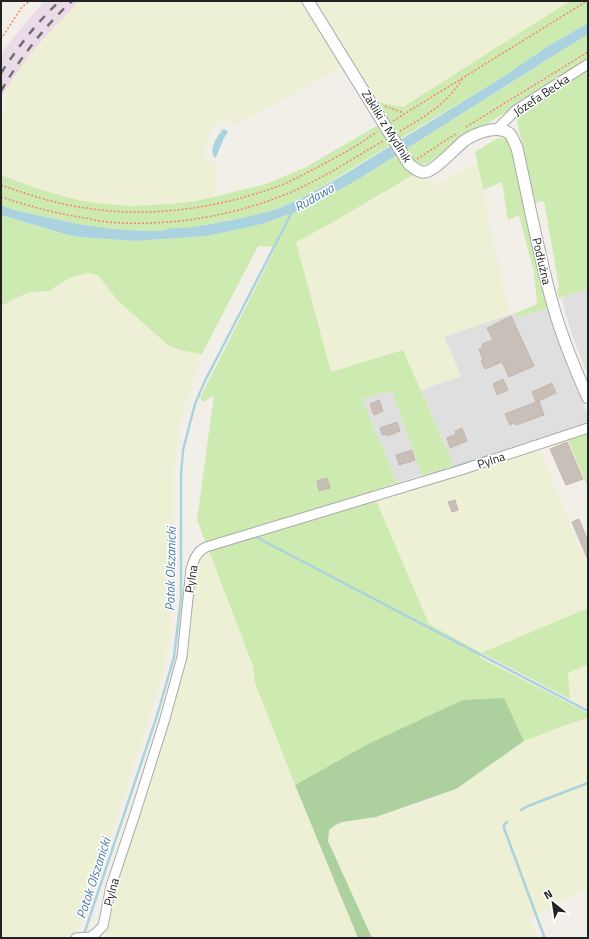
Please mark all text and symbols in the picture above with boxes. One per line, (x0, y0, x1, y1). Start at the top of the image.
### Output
street label: Józefa Becka (509, 69, 573, 121)
street label: Zakliki z Mydlnik (357, 86, 417, 166)
water label: Rudawa (291, 177, 339, 216)
street label: Podłużna (527, 236, 557, 286)
street label: Pylna (475, 447, 507, 473)
water label: Potok Olszanicki (159, 526, 181, 611)
street label: Pylna (179, 564, 203, 594)
water label: Potok Olszanicki (71, 834, 116, 921)
street label: Pylna (98, 876, 124, 908)
north arrow (533, 883, 573, 923)
text: N (541, 886, 555, 903)

